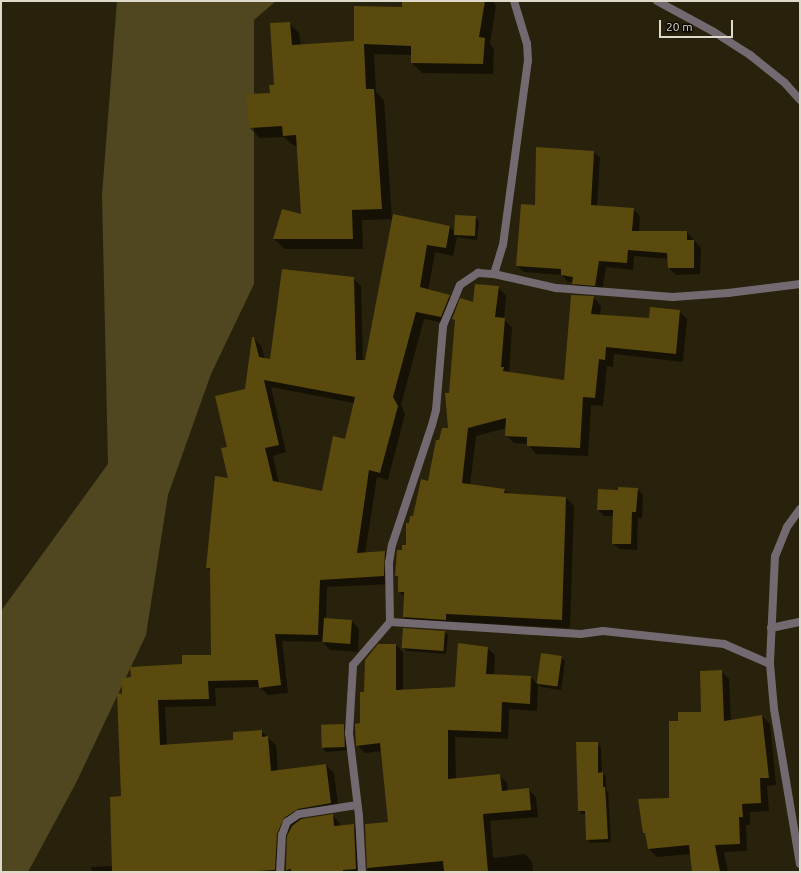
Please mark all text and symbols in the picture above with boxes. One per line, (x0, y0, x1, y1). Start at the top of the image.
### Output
scale bar (661, 12, 735, 38)
text: 20 m (666, 20, 693, 33)

